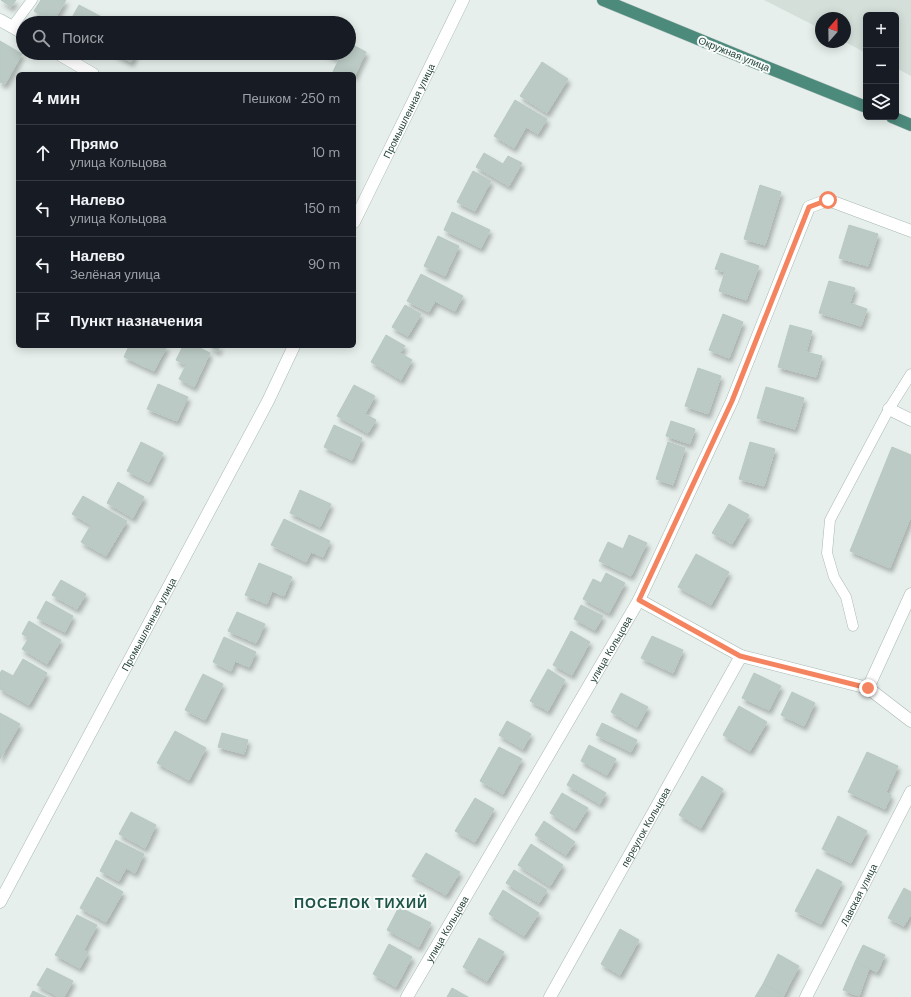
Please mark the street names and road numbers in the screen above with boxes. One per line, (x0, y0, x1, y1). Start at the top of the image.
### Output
street label: Окружная улица (696, 34, 772, 74)
street label: Промышленная улица (380, 61, 438, 160)
street label: Промышленная улица (118, 575, 179, 673)
street label: улица Кольцова (586, 613, 635, 684)
street label: переулок Кольцова (618, 784, 673, 869)
street label: Лавская улица (837, 861, 880, 928)
street label: улица Кольцова (422, 893, 471, 964)

